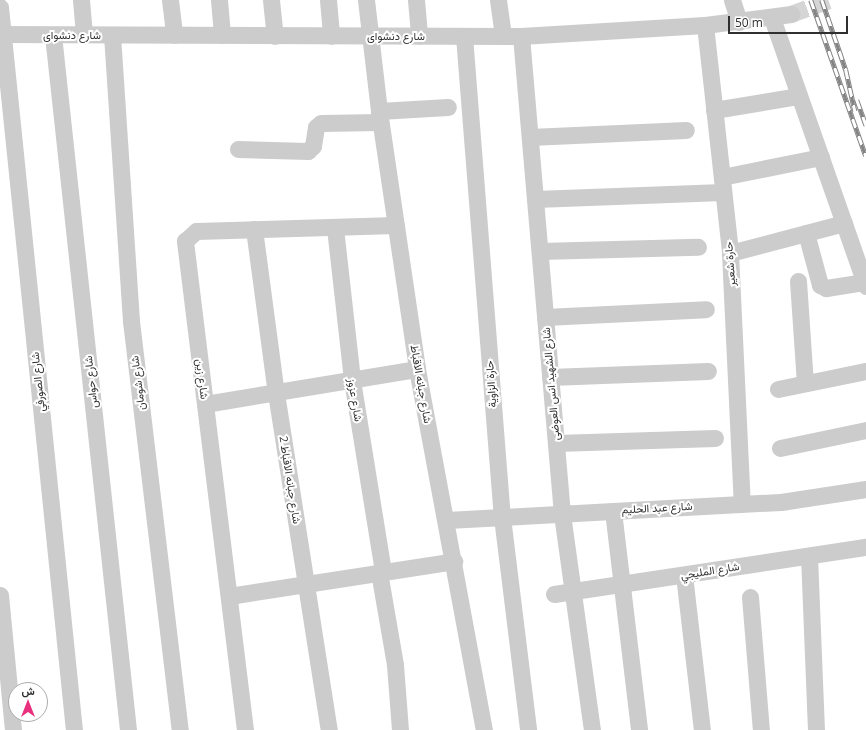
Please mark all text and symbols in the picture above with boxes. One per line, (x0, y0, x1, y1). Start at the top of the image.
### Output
scale bar (730, 8, 850, 34)
text: 50 m (735, 14, 763, 31)
street label: شارع دنشواى (43, 28, 101, 42)
street label: شارع دنشواى (367, 29, 425, 43)
street label: حارة شعير (722, 241, 738, 287)
street label: شارع الشهيد انس العوضى (539, 327, 563, 441)
street label: شارع جبانه الاقباط (408, 344, 434, 424)
street label: شارع الصورفي (28, 351, 48, 413)
street label: شارع حواس (82, 355, 100, 409)
street label: شارع شومان (128, 355, 148, 411)
street label: شارع زين (193, 358, 211, 400)
street label: حارة الزاوية (483, 360, 499, 408)
street label: شارع عزوز (345, 378, 365, 422)
street label: شارع جبانه الاقباط 2 (277, 435, 303, 525)
street label: شارع عبد الحليم (621, 500, 693, 516)
street label: شارع المليجي (680, 560, 740, 582)
north arrow (8, 682, 48, 722)
text: ش (21, 683, 35, 698)

